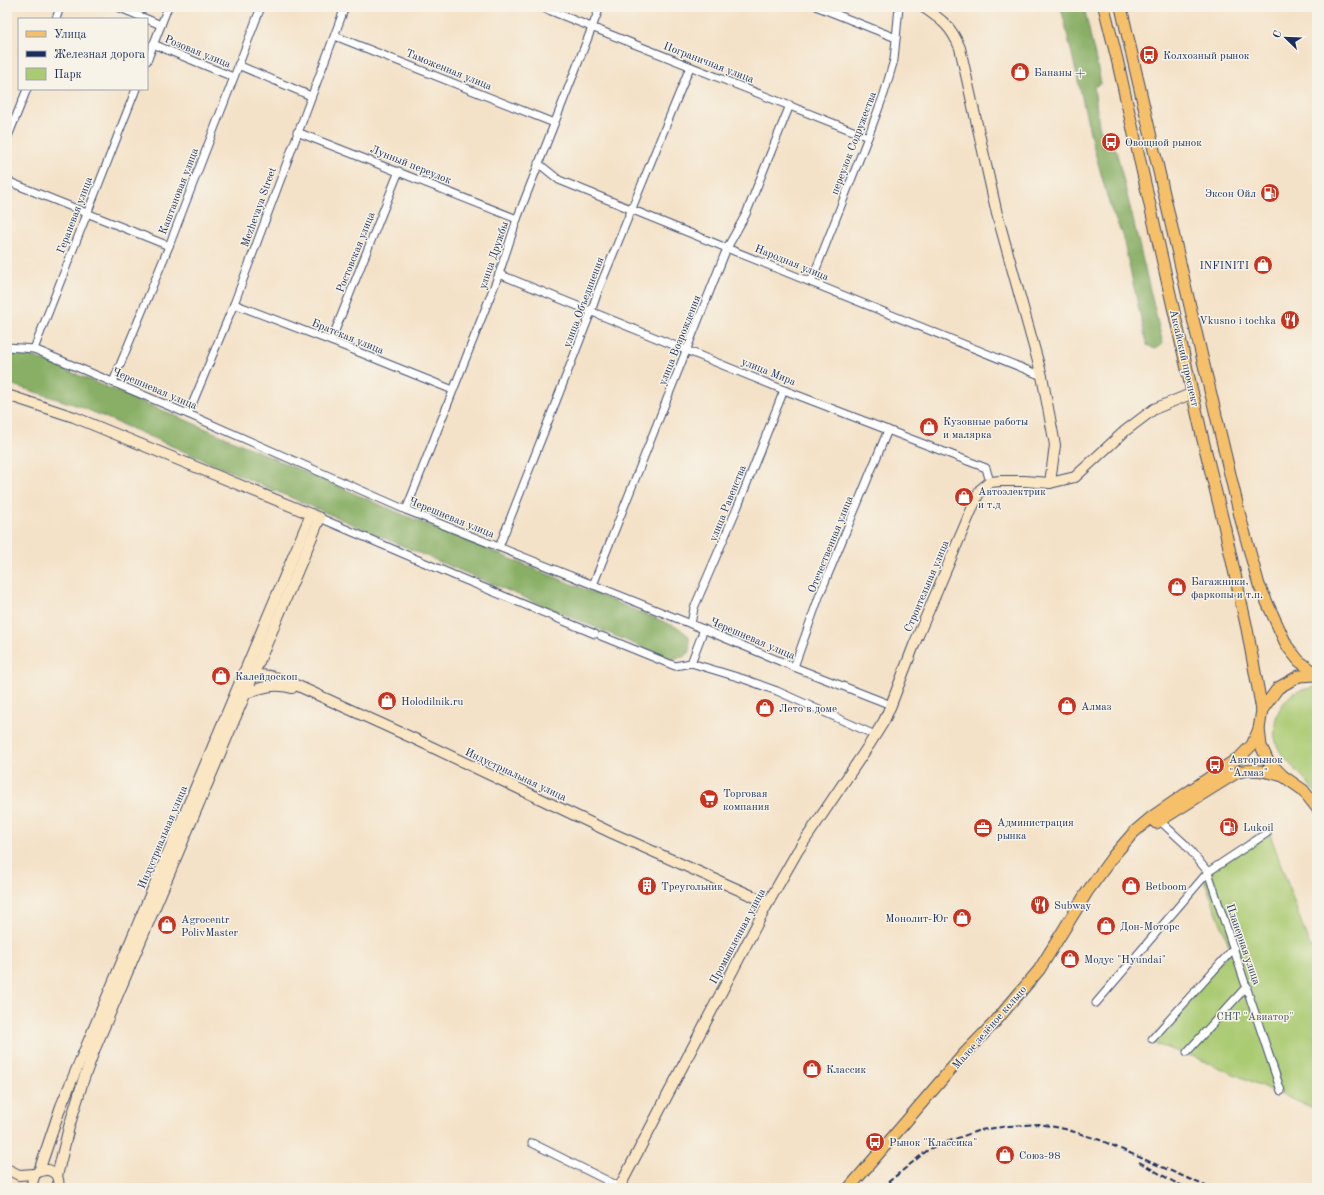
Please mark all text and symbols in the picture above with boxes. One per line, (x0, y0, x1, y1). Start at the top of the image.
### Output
legend (18, 18, 148, 90)
north arrow (1266, 18, 1306, 58)
text: Улица (54, 29, 87, 41)
text: С (1272, 29, 1285, 40)
street label: Розовая улица (163, 34, 233, 71)
street label: Пограничная улица (662, 41, 756, 86)
bus stop icon: Колхозный рынок (1138, 44, 1160, 66)
street label: Таможенная улица (404, 48, 494, 93)
text: Железная дорога (54, 49, 145, 61)
place label: Колхозный рынок (1163, 51, 1250, 62)
shop icon: Бананы + (1009, 61, 1031, 83)
place label: Бананы + (1034, 68, 1085, 79)
text: Парк (54, 69, 82, 81)
street label: переулок Содружества (830, 90, 879, 196)
bus stop icon: Овощной рынок (1100, 131, 1122, 153)
place label: Овощной рынок (1125, 138, 1202, 149)
street label: Лунный переулок (368, 144, 453, 187)
street label: Каштановая улица (158, 146, 201, 236)
street label: Mezhevaya Street (240, 166, 279, 249)
street label: Гераневая улица (56, 175, 95, 255)
fuel station icon: Эксон Ойл (1259, 182, 1281, 204)
place label: Эксон Ойл (1205, 189, 1256, 200)
street label: Ростовская улица (335, 210, 378, 294)
street label: улица Дружбы (478, 220, 511, 291)
street label: Народная улица (753, 244, 831, 283)
shop icon: INFINITI (1252, 254, 1274, 276)
street label: улица Объединения (562, 256, 607, 349)
place label: INFINITI (1199, 261, 1249, 272)
street label: улица Возрождения (657, 294, 704, 387)
street label: Аксайский проспект (1167, 309, 1200, 408)
restaurant icon: Vkusno i tochka (1279, 309, 1301, 331)
place label: Vkusno i tochka (1199, 316, 1277, 327)
street label: Братская улица (310, 318, 386, 357)
street label: улица Мира (740, 357, 798, 388)
street label: Черешневая улица (110, 367, 199, 412)
shop icon: Кузовные работы и малярка (918, 416, 940, 438)
place label: Кузовные работы и малярка (943, 417, 1028, 441)
street label: улица Равенства (708, 463, 749, 543)
shop icon: Автоэлектрик и т.д (953, 486, 975, 508)
place label: Автоэлектрик и т.д (978, 487, 1046, 511)
street label: Отечественная улица (807, 494, 856, 595)
street label: Черешневая улица (407, 496, 496, 541)
street label: Строительная улица (903, 539, 952, 634)
shop icon: Багажники, фаркопы и т.п. (1166, 576, 1188, 598)
place label: Багажники, фаркопы и т.п. (1191, 577, 1263, 601)
street label: Черешневая улица (708, 617, 797, 662)
shop icon: Калейдоскоп (210, 665, 232, 687)
place label: Калейдоскоп (235, 672, 298, 683)
shop icon: Holodilnik.ru (376, 690, 398, 712)
shop icon: Алмаз (1056, 695, 1078, 717)
place label: Holodilnik.ru (401, 697, 463, 708)
shop icon: Лето в доме (754, 697, 776, 719)
place label: Алмаз (1081, 702, 1112, 713)
place label: Лето в доме (779, 704, 837, 715)
street label: Индустриальная улица (463, 747, 568, 804)
bus stop icon: Авторынок "Алмаз" (1204, 754, 1226, 776)
place label: Авторынок "Алмаз" (1229, 755, 1283, 779)
street label: Индустриальная улица (137, 784, 190, 891)
supermarket icon: Торговая компания (698, 788, 720, 810)
place label: Торговая компания (723, 789, 770, 813)
fuel station icon: Lukoil (1218, 816, 1240, 838)
office icon: Администрация рынка (972, 817, 994, 839)
place label: Администрация рынка (997, 818, 1074, 842)
place label: Lukoil (1243, 823, 1273, 834)
building icon: Треугольник (636, 875, 658, 897)
shop icon: Betboom (1120, 875, 1142, 897)
place label: Треугольник (661, 882, 723, 893)
place label: Betboom (1145, 882, 1187, 893)
street label: Промышленная улица (709, 887, 768, 986)
restaurant icon: Subway (1029, 894, 1051, 916)
place label: Subway (1054, 901, 1092, 912)
street label: Планерная улица (1224, 903, 1262, 987)
shop icon: Монолит-Юг (951, 907, 973, 929)
shop icon: Agrocentr PolivMaster (156, 914, 178, 936)
place label: Монолит-Юг (885, 914, 948, 925)
place label: Agrocentr PolivMaster (181, 915, 238, 939)
shop icon: Дон-Моторс (1095, 915, 1117, 937)
place label: Дон-Моторс (1120, 922, 1180, 933)
shop icon: Модус "Hyundai" (1059, 948, 1081, 970)
place label: Модус "Hyundai" (1084, 955, 1166, 966)
street label: Малое зелёное кольцо (951, 984, 1029, 1072)
park label: СНТ "Авиатор" (1216, 1012, 1294, 1023)
shop icon: Классик (801, 1058, 823, 1080)
place label: Классик (826, 1065, 866, 1076)
bus stop icon: Рынок "Классика" (864, 1131, 886, 1153)
place label: Рынок "Классика" (889, 1138, 977, 1149)
shop icon: Союз-98 (994, 1144, 1016, 1166)
place label: Союз-98 (1019, 1151, 1061, 1162)

